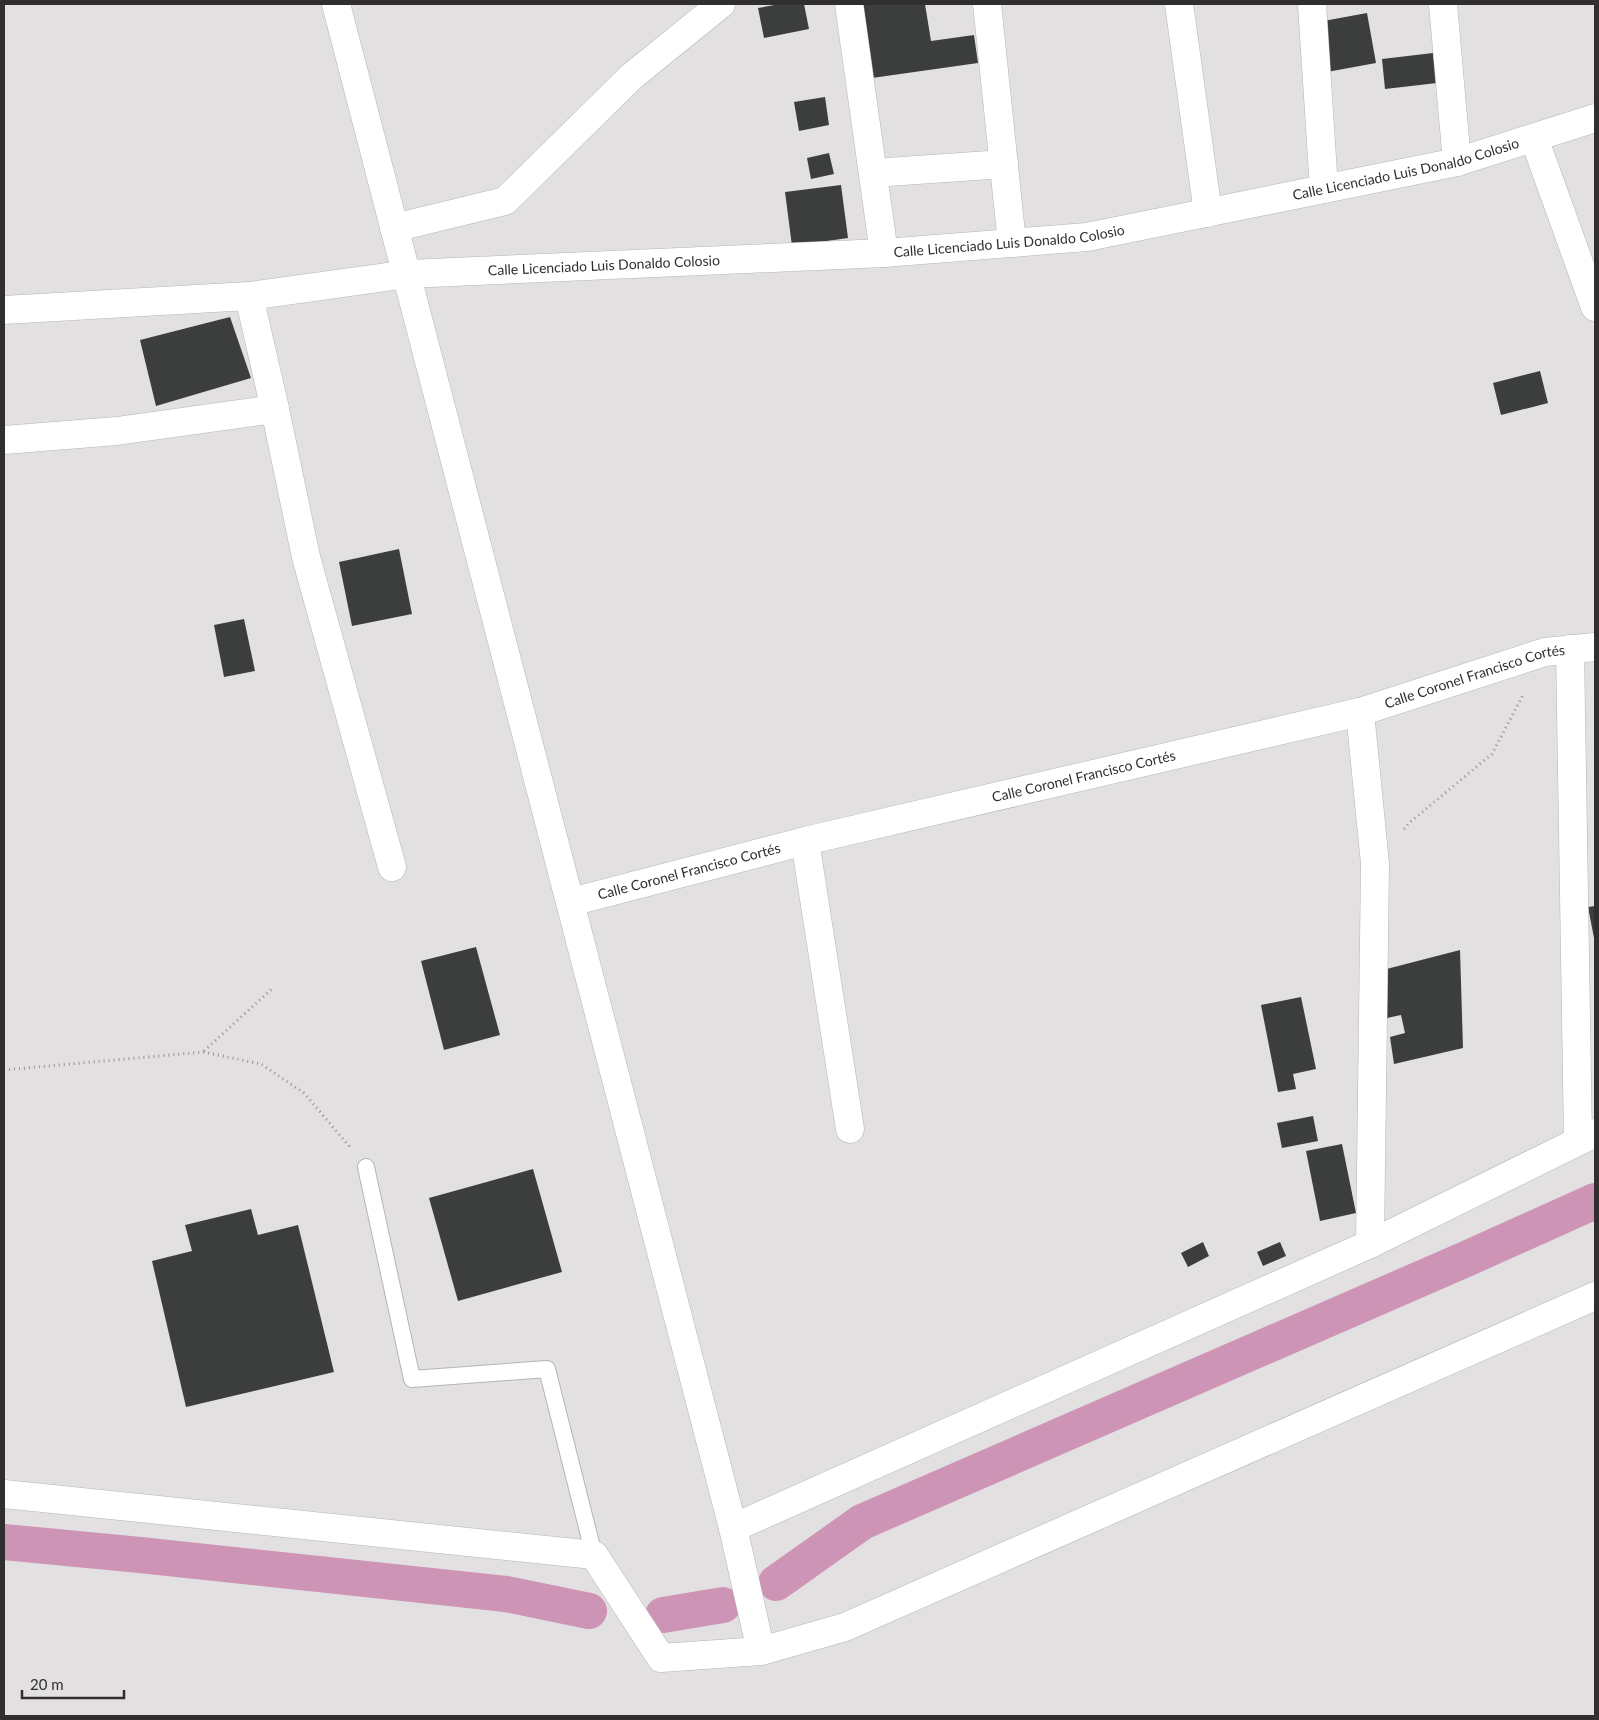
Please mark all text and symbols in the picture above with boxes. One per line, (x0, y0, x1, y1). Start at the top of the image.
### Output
street label: Calle Licenciado Luis Donaldo Colosio (1291, 134, 1521, 203)
street label: Calle Licenciado Luis Donaldo Colosio (893, 221, 1126, 260)
street label: Calle Licenciado Luis Donaldo Colosio (488, 251, 720, 278)
street label: Calle Coronel Francisco Cortés (1382, 641, 1566, 711)
street label: Calle Coronel Francisco Cortés (990, 746, 1177, 805)
street label: Calle Coronel Francisco Cortés (596, 839, 782, 903)
scale bar (22, 1668, 125, 1700)
text: 20 m (30, 1675, 64, 1693)

